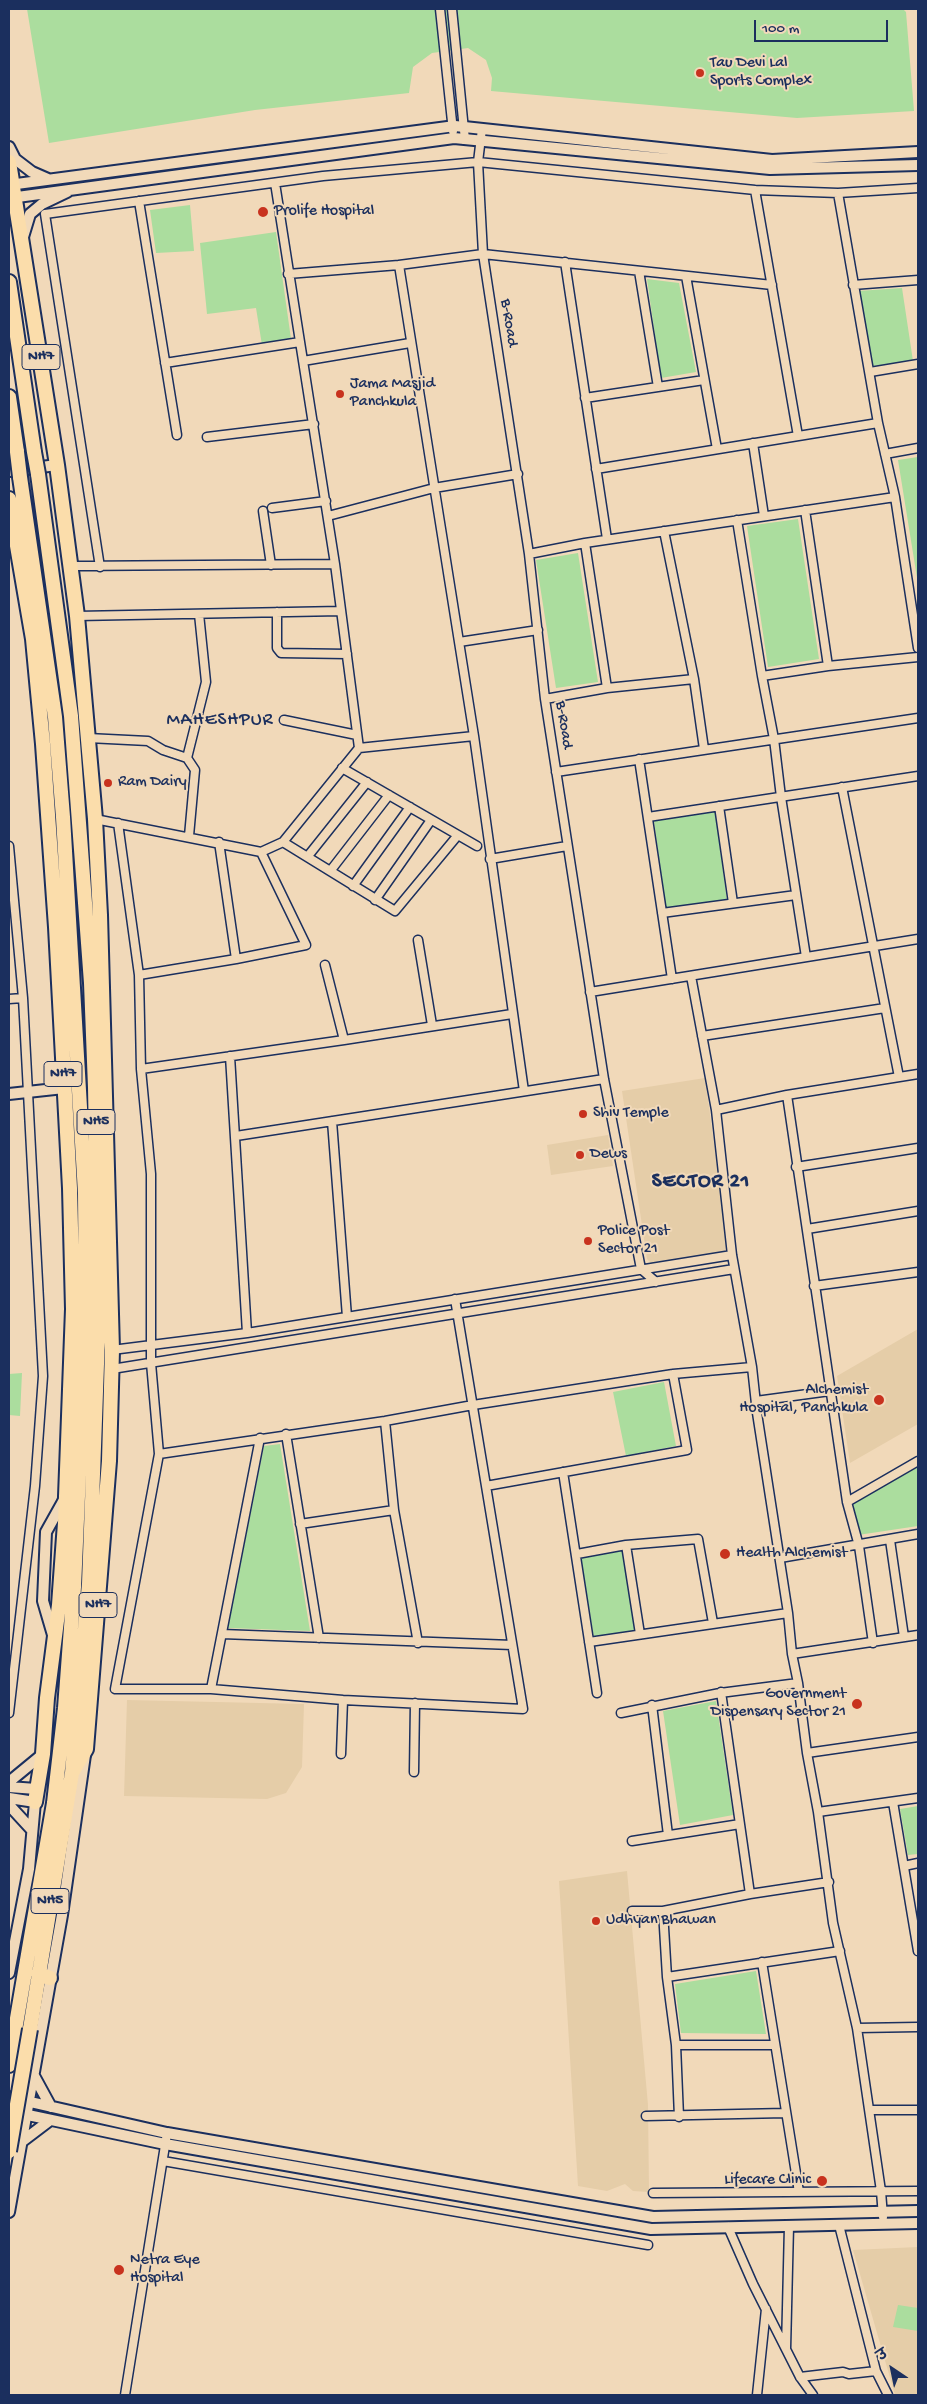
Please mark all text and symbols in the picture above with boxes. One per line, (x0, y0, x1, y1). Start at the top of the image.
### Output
scale bar (757, 10, 891, 42)
text: 100 m (762, 20, 799, 38)
place label: Tau Devi Lal Sports Complex (710, 54, 812, 92)
marker: Tau Devi Lal Sports Complex (694, 67, 706, 79)
place label: Prolife Hospital (274, 202, 374, 222)
marker: Prolife Hospital (256, 205, 270, 219)
street label: B-Road (495, 298, 521, 348)
road number: NH7 (22, 344, 60, 370)
place label: Jama Masjid Panchkula (350, 375, 435, 413)
marker: Jama Masjid Panchkula (334, 388, 346, 400)
street label: B-Road (550, 700, 576, 750)
district label: MAHESHPUR (165, 710, 275, 732)
place label: Ram Dairy (118, 773, 187, 793)
marker: Ram Dairy (102, 777, 114, 789)
road number: NH7 (44, 1062, 82, 1086)
place label: Shiv Temple (593, 1104, 669, 1124)
marker: Shiv Temple (577, 1108, 589, 1120)
road number: NH5 (77, 1110, 115, 1134)
place label: Dews (590, 1145, 627, 1165)
marker: Dews (574, 1149, 586, 1161)
district label: SECTOR 21 (651, 1170, 751, 1196)
place label: Police Post Sector 21 (598, 1222, 669, 1260)
marker: Police Post Sector 21 (582, 1235, 594, 1247)
place label: Alchemist Hospital, Panchkula (739, 1381, 868, 1419)
marker: Alchemist Hospital, Panchkula (872, 1393, 886, 1407)
place label: Health Alchemist (736, 1544, 847, 1564)
marker: Health Alchemist (718, 1547, 732, 1561)
road number: NH7 (79, 1592, 117, 1618)
place label: Government Dispensary Sector 21 (711, 1685, 846, 1723)
marker: Government Dispensary Sector 21 (850, 1697, 864, 1711)
road number: NH5 (31, 1888, 69, 1914)
place label: Udhyan Bhawan (606, 1911, 716, 1931)
marker: Udhyan Bhawan (590, 1915, 602, 1927)
place label: Lifecare Clinic (724, 2171, 811, 2191)
marker: Lifecare Clinic (815, 2174, 829, 2188)
place label: Netra Eye Hospital (130, 2251, 200, 2289)
marker: Netra Eye Hospital (112, 2263, 126, 2277)
north arrow (867, 2344, 917, 2394)
text: उ (875, 2346, 892, 2366)

